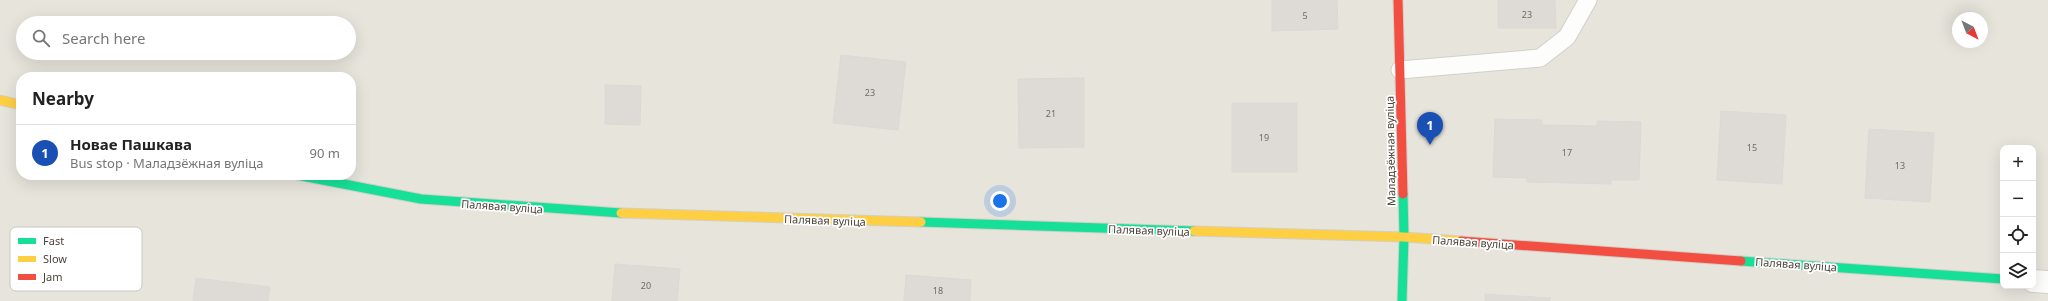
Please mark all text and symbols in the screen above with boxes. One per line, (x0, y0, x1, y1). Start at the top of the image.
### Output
house number: 23 (1522, 8, 1532, 21)
house number: 5 (1302, 9, 1308, 22)
north arrow (1952, 12, 1988, 48)
search box (16, 16, 356, 60)
icon: search (30, 27, 52, 49)
text: Search here (62, 28, 145, 48)
house number: 23 (865, 86, 875, 99)
text: Nearby (32, 87, 94, 110)
street label: Маладзёжная вуліца (1382, 96, 1398, 206)
house number: 21 (1046, 107, 1056, 120)
pin: 1 (1417, 112, 1443, 145)
house number: 19 (1259, 131, 1269, 144)
text: Новае Пашкава (70, 134, 192, 154)
house number: 15 (1747, 141, 1757, 154)
text: 1 (41, 144, 49, 162)
text: 90 m (310, 144, 340, 162)
map controls (2000, 145, 2036, 289)
button: + (2000, 145, 2036, 181)
house number: 17 (1562, 146, 1572, 159)
text: Bus stop · Маладзёжная вуліца (70, 154, 263, 172)
house number: 13 (1895, 159, 1905, 172)
button: − (2000, 181, 2036, 217)
your location (990, 191, 1010, 211)
street label: Палявая вуліца (461, 196, 543, 216)
street label: Палявая вуліца (784, 211, 866, 229)
button: locate (2000, 217, 2036, 253)
street label: Палявая вуліца (1108, 221, 1190, 239)
legend (10, 227, 142, 291)
street label: Палявая вуліца (1432, 232, 1514, 252)
text: Fast (43, 233, 64, 248)
text: Slow (43, 251, 67, 266)
button: layers (2000, 253, 2036, 289)
street label: Палявая вуліца (1755, 254, 1837, 274)
text: Jam (42, 269, 62, 284)
house number: 20 (641, 279, 651, 292)
house number: 18 (933, 284, 943, 297)

